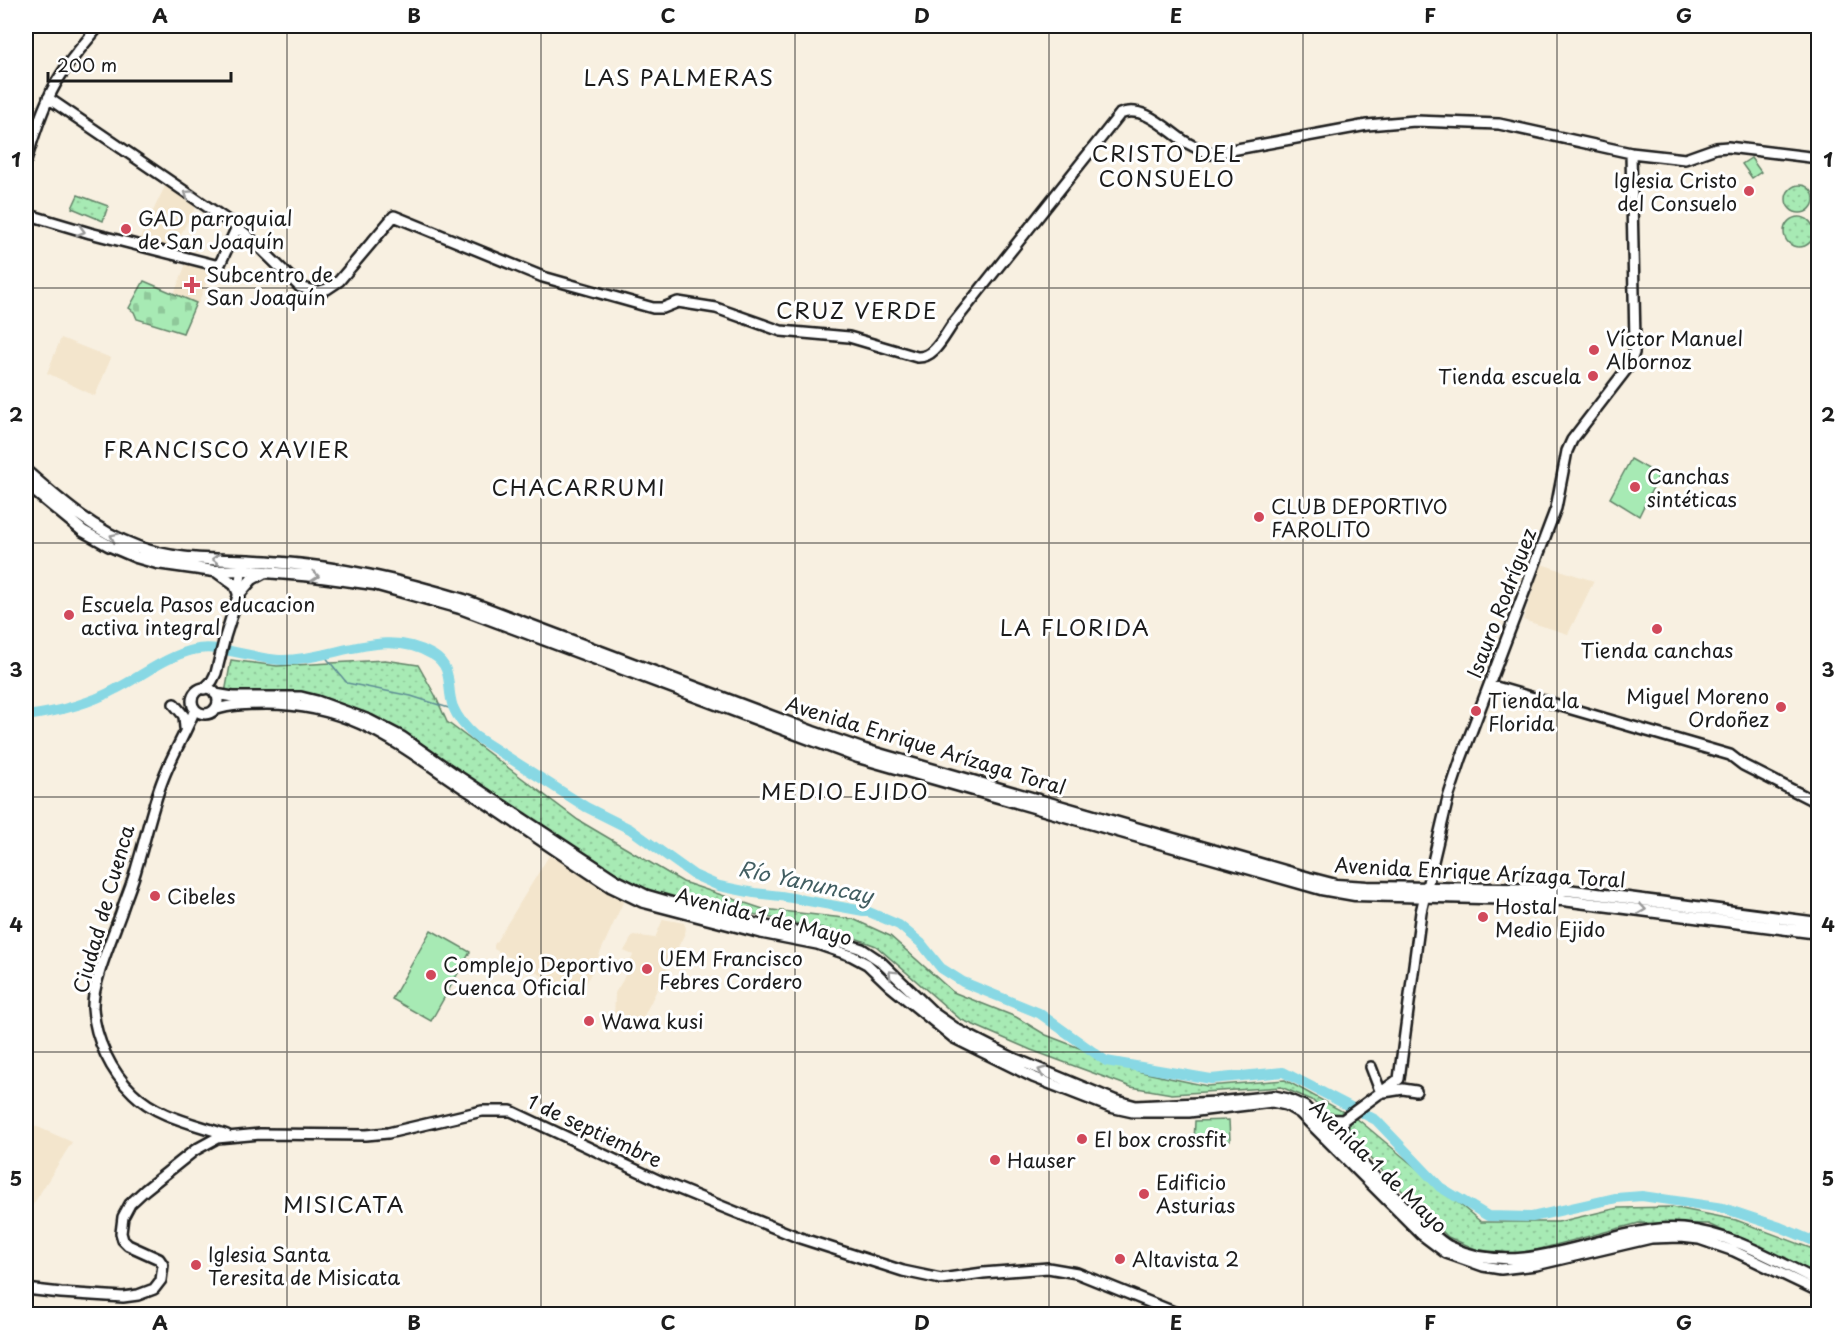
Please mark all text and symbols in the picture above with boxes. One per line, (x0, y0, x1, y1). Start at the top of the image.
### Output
text: A (152, 0, 168, 30)
text: B (407, 0, 421, 30)
text: C (660, 0, 676, 30)
text: D (914, 0, 930, 30)
text: E (1170, 0, 1182, 30)
text: F (1424, 0, 1436, 30)
text: G (1676, 0, 1692, 30)
scale bar (48, 45, 231, 83)
text: 200 m (57, 51, 117, 78)
district label: LAS PALMERAS (583, 60, 775, 93)
district label: CRISTO DEL CONSUELO (1092, 136, 1242, 194)
text: 1 (11, 144, 21, 174)
text: 1 (1823, 144, 1833, 174)
place label: Iglesia Cristo del Consuelo (1614, 165, 1737, 218)
marker: Iglesia Cristo del Consuelo (1742, 184, 1756, 198)
one-way arrow (184, 190, 195, 201)
place label: GAD parroquial de San Joaquín (138, 203, 292, 256)
marker: GAD parroquial de San Joaquín (119, 222, 133, 236)
one-way arrow (76, 224, 86, 236)
place label: Subcentro de San Joaquín (206, 259, 333, 312)
marker: Subcentro de San Joaquín (183, 276, 201, 294)
district label: CRUZ VERDE (776, 293, 938, 326)
place label: Víctor Manuel Albornoz (1606, 323, 1743, 376)
marker: Víctor Manuel Albornoz (1587, 343, 1601, 357)
place label: Tienda escuela (1438, 361, 1582, 391)
marker: Tienda escuela (1586, 369, 1600, 383)
text: 2 (9, 399, 23, 429)
text: 2 (1821, 399, 1835, 429)
district label: FRANCISCO XAVIER (104, 432, 350, 465)
place label: Canchas sintéticas (1647, 461, 1737, 514)
district label: CHACARRUMI (492, 470, 666, 503)
marker: Canchas sintéticas (1628, 480, 1642, 494)
place label: CLUB DEPORTIVO FAROLITO (1271, 491, 1448, 544)
marker: CLUB DEPORTIVO FAROLITO (1252, 510, 1266, 524)
street label: Isauro Rodríguez (1459, 524, 1543, 682)
one-way arrow (109, 532, 120, 544)
one-way arrow (212, 553, 221, 566)
one-way arrow (310, 569, 319, 582)
place label: Escuela Pasos educacion activa integral (81, 589, 315, 642)
marker: Escuela Pasos educacion activa integral (62, 608, 76, 622)
district label: LA FLORIDA (1000, 610, 1150, 643)
marker: Tienda canchas (1650, 622, 1664, 636)
place label: Tienda canchas (1581, 635, 1733, 665)
text: 3 (9, 654, 23, 684)
text: 3 (1821, 654, 1835, 684)
place label: Miguel Moreno Ordoñez (1626, 681, 1769, 734)
place label: Tienda la Florida (1488, 685, 1579, 738)
street label: Avenida Enrique Arízaga Toral (782, 688, 1070, 802)
marker: Miguel Moreno Ordoñez (1774, 700, 1788, 714)
marker: Tienda la Florida (1469, 704, 1483, 718)
district label: MEDIO EJIDO (761, 774, 929, 807)
street label: Ciudad de Cuenca (65, 821, 142, 997)
street label: Avenida Enrique Arízaga Toral (1334, 849, 1626, 895)
water label: Río Yanuncay (736, 851, 878, 911)
street label: Avenida 1 de Mayo (673, 880, 855, 952)
place label: Cibeles (167, 881, 236, 911)
marker: Cibeles (148, 889, 162, 903)
place label: Hostal Medio Ejido (1495, 891, 1605, 944)
one-way arrow (1638, 903, 1647, 915)
text: 4 (9, 909, 23, 939)
text: 4 (1821, 909, 1835, 939)
marker: Hostal Medio Ejido (1476, 910, 1490, 924)
place label: UEM Francisco Febres Cordero (659, 943, 803, 996)
place label: Complejo Deportivo Cuenca Oficial (443, 949, 634, 1002)
marker: UEM Francisco Febres Cordero (640, 962, 654, 976)
marker: Complejo Deportivo Cuenca Oficial (424, 968, 438, 982)
one-way arrow (889, 970, 900, 981)
place label: Wawa kusi (601, 1006, 704, 1036)
marker: Wawa kusi (582, 1014, 596, 1028)
one-way arrow (1037, 1066, 1048, 1078)
street label: 1 de septiembre (523, 1086, 668, 1174)
street label: Avenida 1 de Mayo (1303, 1092, 1455, 1240)
place label: El box crossfit (1094, 1124, 1227, 1154)
marker: El box crossfit (1075, 1132, 1089, 1146)
place label: Hauser (1007, 1145, 1076, 1175)
marker: Hauser (988, 1153, 1002, 1167)
text: 5 (10, 1163, 22, 1193)
text: 5 (1822, 1163, 1834, 1193)
place label: Edificio Asturias (1156, 1167, 1235, 1220)
district label: MISICATA (283, 1187, 405, 1220)
marker: Edificio Asturias (1137, 1187, 1151, 1201)
place label: Iglesia Santa Teresita de Misicata (208, 1239, 400, 1292)
place label: Altavista 2 (1132, 1244, 1239, 1274)
marker: Altavista 2 (1113, 1252, 1127, 1266)
marker: Iglesia Santa Teresita de Misicata (189, 1258, 203, 1272)
text: A (152, 1307, 168, 1337)
text: B (407, 1307, 421, 1337)
text: C (660, 1307, 676, 1337)
text: D (914, 1307, 930, 1337)
text: E (1170, 1307, 1182, 1337)
text: F (1424, 1307, 1436, 1337)
text: G (1676, 1307, 1692, 1337)

